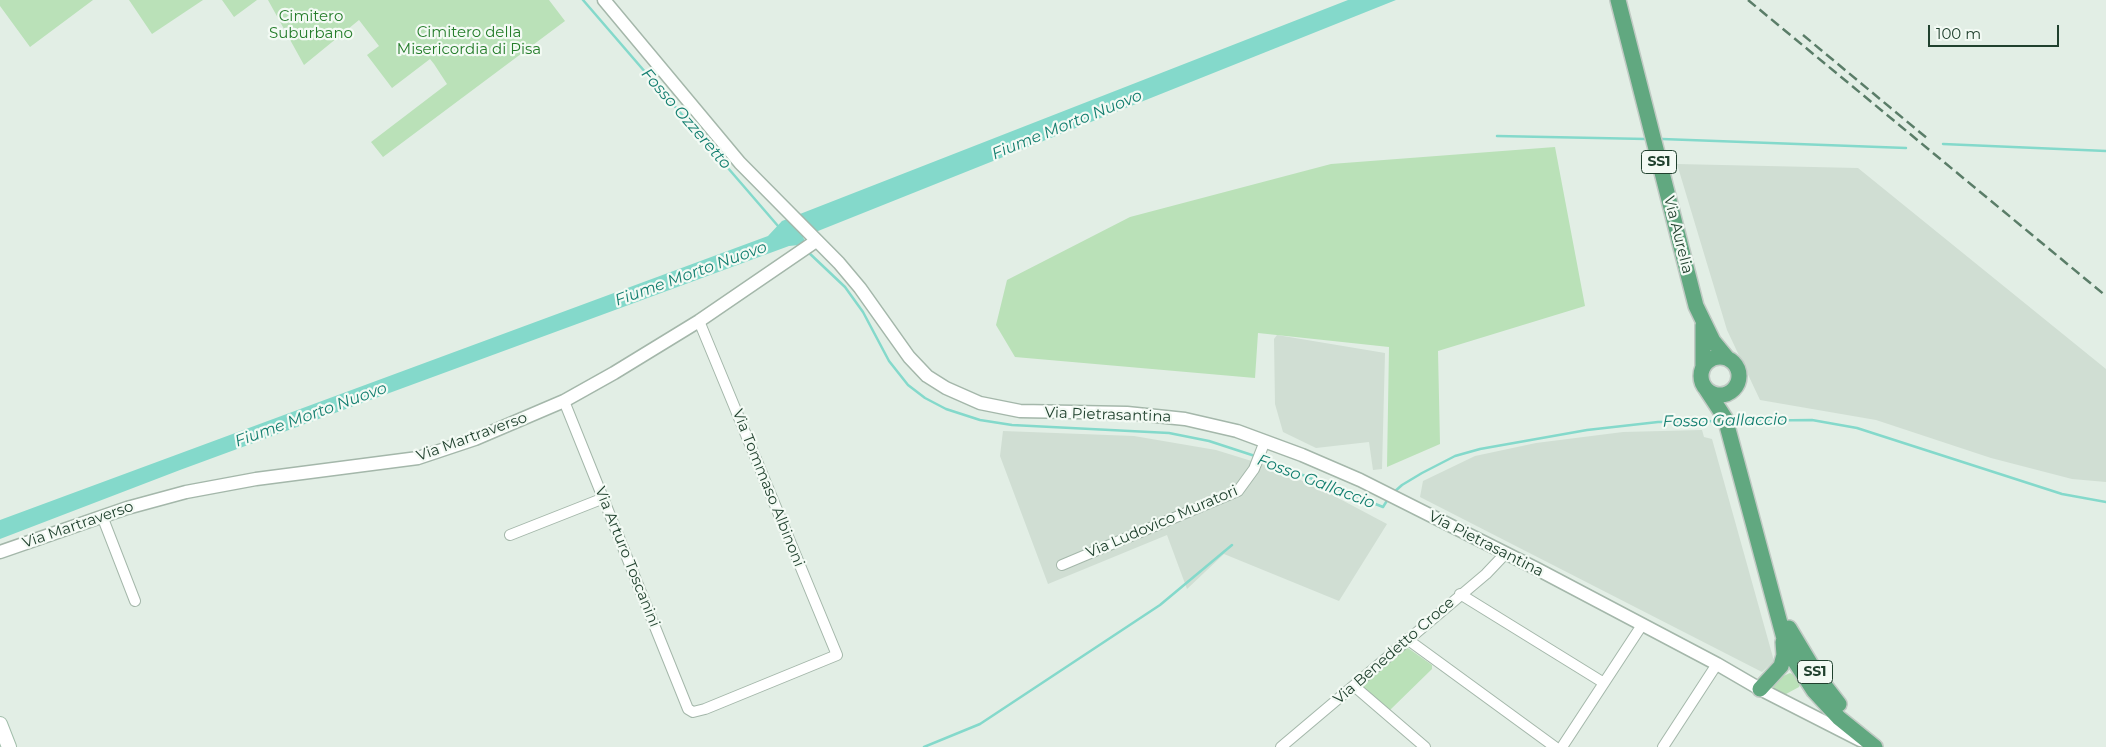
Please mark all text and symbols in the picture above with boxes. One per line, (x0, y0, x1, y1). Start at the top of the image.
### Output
park label: Cimitero Suburbano (269, 8, 353, 43)
scale bar (1931, 15, 2062, 47)
park label: Cimitero della Misericordia di Pisa (397, 24, 541, 59)
text: 100 m (1936, 24, 1981, 43)
water label: Fosso Ozzeretto (637, 65, 735, 173)
water label: Fiume Morto Nuovo (989, 86, 1145, 164)
road number: SS1 (1642, 150, 1676, 173)
street label: Via Aurelia (1660, 194, 1696, 276)
water label: Fiume Morto Nuovo (612, 238, 770, 310)
water label: Fiume Morto Nuovo (232, 379, 390, 451)
street label: Via Pietrasantina (1044, 404, 1172, 426)
street label: Via Tommaso Albinoni (728, 407, 808, 569)
street label: Via Martraverso (414, 409, 530, 465)
water label: Fosso Gallaccio (1663, 410, 1787, 432)
water label: Fosso Gallaccio (1254, 451, 1378, 513)
street label: Via Ludovico Muratori (1084, 482, 1240, 562)
street label: Via Arturo Toscanini (591, 484, 663, 630)
street label: Via Martraverso (20, 498, 136, 552)
street label: Via Pietrasantina (1425, 507, 1547, 581)
street label: Via Benedetto Croce (1330, 594, 1458, 708)
road number: SS1 (1798, 660, 1832, 684)

